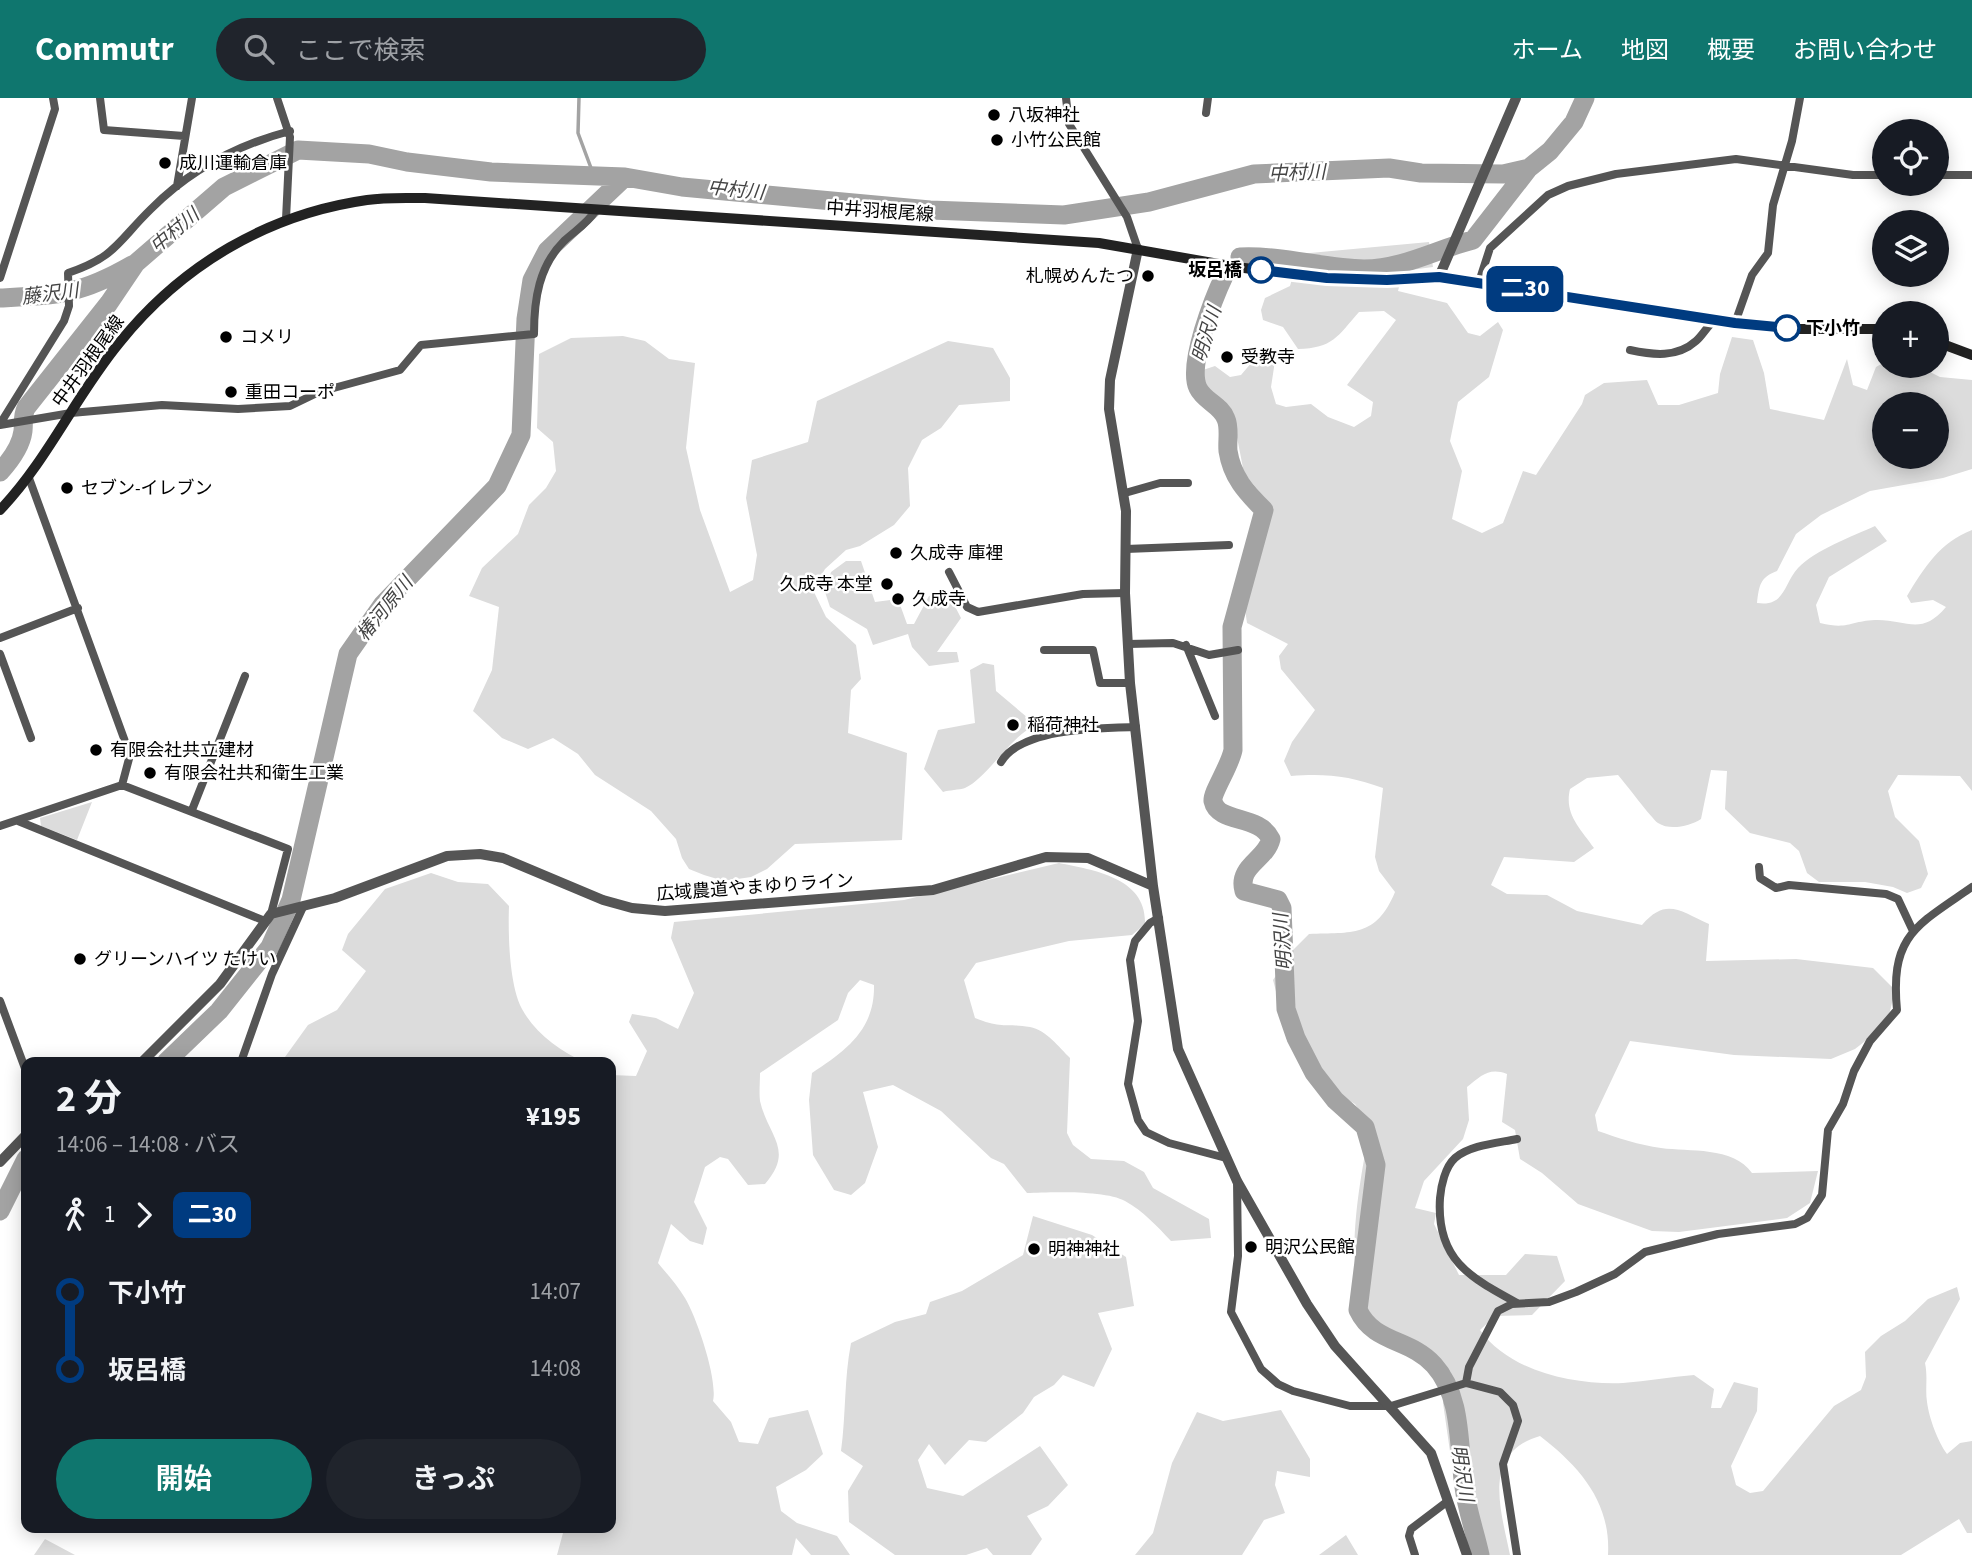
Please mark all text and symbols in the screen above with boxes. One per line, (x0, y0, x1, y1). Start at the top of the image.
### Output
search box (216, 18, 706, 81)
text: Commutr (35, 26, 174, 73)
icon: search (240, 30, 278, 68)
text: ここで検索 (296, 32, 426, 69)
text: ホーム (1512, 33, 1583, 68)
text: 地図 (1621, 33, 1669, 68)
text: 概要 (1707, 33, 1755, 68)
text: お問い合わせ (1793, 33, 1937, 68)
place label: 八坂神社 (1008, 103, 1080, 128)
marker: 八坂神社 (986, 107, 1002, 123)
map controls (1872, 119, 1949, 469)
button: locate (1872, 119, 1949, 196)
place label: 小竹公民館 (1011, 128, 1101, 153)
marker: 小竹公民館 (989, 132, 1005, 148)
place label: 成川運輸倉庫 (179, 151, 287, 176)
marker: 成川運輸倉庫 (157, 155, 173, 171)
water label: 中村川 (1268, 159, 1328, 188)
water label: 中村川 (706, 174, 768, 207)
street label: 中井羽根尾線 (825, 195, 935, 228)
water label: 中村川 (144, 201, 207, 260)
button: layers (1872, 210, 1949, 287)
marker: 坂呂橋 (1248, 257, 1274, 283)
place label: 坂呂橋 (1188, 258, 1242, 283)
place label: 札幌めんたつ (1026, 264, 1134, 289)
line badge: 二30 (1485, 266, 1565, 312)
marker: 札幌めんたつ (1140, 268, 1156, 284)
text: 二30 (1500, 271, 1550, 306)
water label: 藤沢川 (20, 277, 82, 311)
water label: 明沢川 (1186, 301, 1229, 366)
button: + (1872, 301, 1949, 378)
street label: 中井羽根尾線 (47, 310, 130, 412)
marker: 下小竹 (1774, 315, 1800, 341)
place label: 下小竹 (1806, 316, 1860, 341)
place label: コメリ (240, 325, 294, 350)
marker: コメリ (218, 329, 234, 345)
place label: 受教寺 (1241, 345, 1295, 370)
marker: 受教寺 (1219, 349, 1235, 365)
place label: 重田コーポ (245, 380, 335, 405)
marker: 重田コーポ (223, 384, 239, 400)
button: − (1872, 392, 1949, 469)
place label: セブン-イレブン (81, 476, 213, 501)
marker: セブン-イレブン (59, 480, 75, 496)
place label: 久成寺 庫裡 (910, 541, 1004, 566)
marker: 久成寺 庫裡 (888, 545, 904, 561)
water label: 椿河原川 (351, 569, 421, 647)
place label: 久成寺 本堂 (779, 572, 873, 597)
marker: 久成寺 本堂 (879, 576, 895, 592)
place label: 久成寺 (912, 587, 966, 612)
marker: 久成寺 (890, 591, 906, 607)
place label: 稲荷神社 (1027, 713, 1099, 738)
marker: 稲荷神社 (1005, 717, 1021, 733)
place label: 有限会社共立建材 (110, 738, 254, 763)
marker: 有限会社共立建材 (88, 742, 104, 758)
place label: 有限会社共和衛生工業 (164, 761, 344, 786)
marker: 有限会社共和衛生工業 (142, 765, 158, 781)
street label: 広域農道やまゆりライン (655, 868, 855, 907)
water label: 明沢川 (1268, 911, 1299, 971)
place label: グリーンハイツ たけい (94, 947, 276, 972)
marker: グリーンハイツ たけい (72, 951, 88, 967)
text: 2 分 (56, 1072, 122, 1126)
text: ¥195 (526, 1098, 581, 1135)
text: 14:06 – 14:08 · バス (56, 1128, 240, 1161)
icon: walk (56, 1196, 94, 1234)
icon: forward (125, 1196, 163, 1234)
text: 二30 (187, 1197, 237, 1232)
text: 1 (104, 1198, 115, 1231)
place label: 明沢公民館 (1265, 1235, 1355, 1260)
place label: 明神神社 (1048, 1237, 1120, 1262)
marker: 明沢公民館 (1243, 1239, 1259, 1255)
marker: 明神神社 (1026, 1241, 1042, 1257)
text: 下小竹 (108, 1275, 186, 1312)
text: 14:07 (530, 1275, 581, 1308)
text: 坂呂橋 (108, 1352, 186, 1389)
text: 14:08 (530, 1352, 581, 1385)
button: 開始 (56, 1439, 312, 1519)
button: きっぷ (326, 1439, 581, 1519)
water label: 明沢川 (1444, 1443, 1480, 1505)

